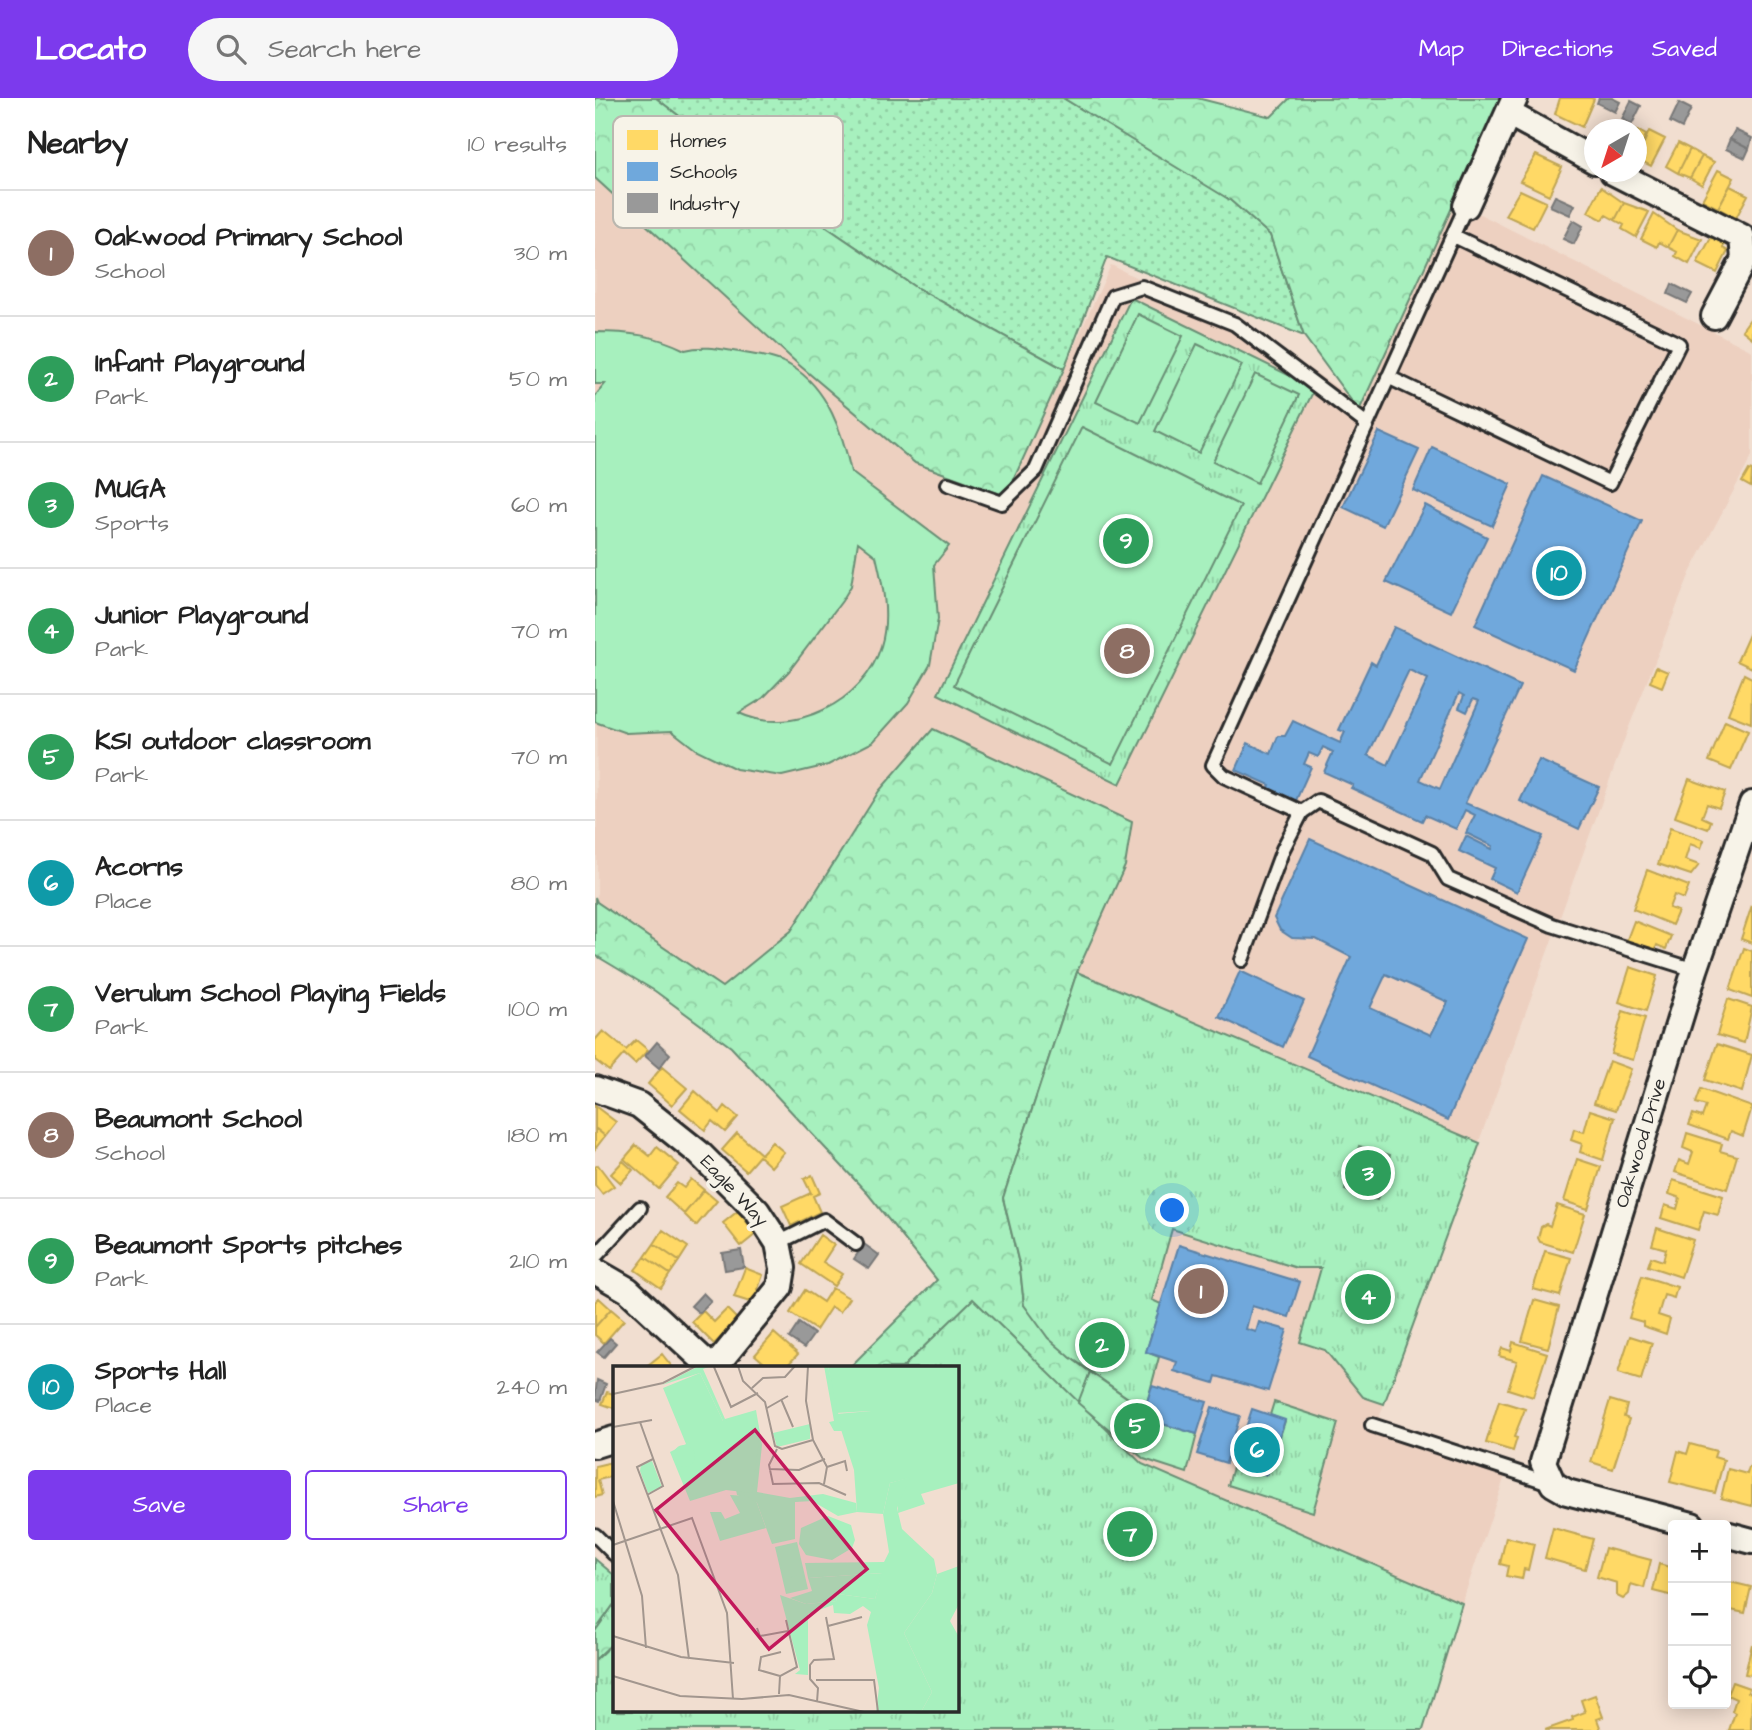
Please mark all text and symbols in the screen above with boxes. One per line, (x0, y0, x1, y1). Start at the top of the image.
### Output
search box (188, 18, 678, 81)
text: Locato (35, 26, 146, 72)
icon: search (212, 30, 250, 68)
text: Search here (268, 31, 421, 67)
text: Map (1419, 32, 1464, 66)
text: Directions (1502, 32, 1614, 66)
text: Saved (1652, 32, 1717, 66)
legend (613, 116, 843, 228)
north arrow (1584, 119, 1647, 182)
text: Nearby (28, 123, 128, 165)
text: 10 results (468, 128, 567, 160)
text: Homes (670, 128, 727, 155)
text: Schools (670, 159, 738, 186)
text: Industry (670, 191, 740, 219)
text: Oakwood Primary School (95, 219, 402, 255)
text: 1 (50, 237, 52, 269)
text: 30 m (514, 237, 567, 269)
text: School (95, 255, 165, 287)
text: Infant Playground (95, 345, 305, 381)
text: 2 (44, 363, 58, 395)
text: 50 m (509, 363, 567, 395)
text: Park (95, 381, 148, 413)
text: MUGA (95, 471, 166, 507)
text: 3 (45, 489, 57, 521)
text: 60 m (511, 489, 567, 521)
text: Sports (95, 507, 169, 539)
pin: 9 (1103, 515, 1149, 567)
pin: 10 (1536, 547, 1582, 599)
text: Junior Playground (95, 597, 308, 633)
text: 4 (43, 615, 59, 647)
text: 70 m (511, 615, 567, 647)
pin: 8 (1104, 625, 1150, 677)
text: Park (95, 633, 148, 665)
text: KS1 outdoor classroom (95, 723, 371, 759)
text: 5 (43, 741, 59, 773)
text: 70 m (511, 741, 567, 773)
text: Park (95, 759, 148, 791)
text: Acorns (95, 849, 183, 885)
text: 6 (44, 867, 58, 899)
text: 80 m (510, 867, 567, 899)
text: Place (95, 885, 152, 917)
text: Verulum School Playing Fields (95, 975, 446, 1011)
text: 7 (44, 993, 58, 1025)
text: 100 m (508, 993, 567, 1025)
text: Park (95, 1011, 148, 1043)
street label: Oakwood Drive (1609, 1075, 1673, 1211)
text: Beaumont School (95, 1101, 302, 1137)
text: 8 (44, 1119, 58, 1151)
text: 180 m (508, 1119, 567, 1151)
text: School (95, 1137, 165, 1169)
pin: 3 (1345, 1147, 1391, 1199)
street label: Eagle Way (693, 1149, 775, 1234)
your location (1155, 1193, 1189, 1227)
text: Beaumont Sports pitches (95, 1227, 402, 1263)
text: 9 (44, 1245, 58, 1277)
text: 210 m (509, 1245, 567, 1277)
text: Park (95, 1263, 148, 1295)
pin: 1 (1178, 1265, 1224, 1317)
pin: 4 (1345, 1271, 1391, 1323)
pin: 2 (1079, 1319, 1125, 1371)
text: Sports Hall (95, 1353, 226, 1389)
inset map (613, 1366, 959, 1712)
text: 10 (42, 1371, 60, 1403)
text: 240 m (497, 1371, 567, 1403)
text: Place (95, 1389, 152, 1421)
pin: 5 (1114, 1400, 1160, 1452)
pin: 6 (1234, 1424, 1280, 1476)
button: Save (28, 1470, 291, 1540)
button: Share (305, 1470, 567, 1540)
pin: 7 (1107, 1508, 1153, 1560)
map controls (1668, 1520, 1731, 1709)
button: + (1668, 1520, 1731, 1583)
button: − (1668, 1583, 1731, 1646)
button: locate (1668, 1646, 1731, 1709)

